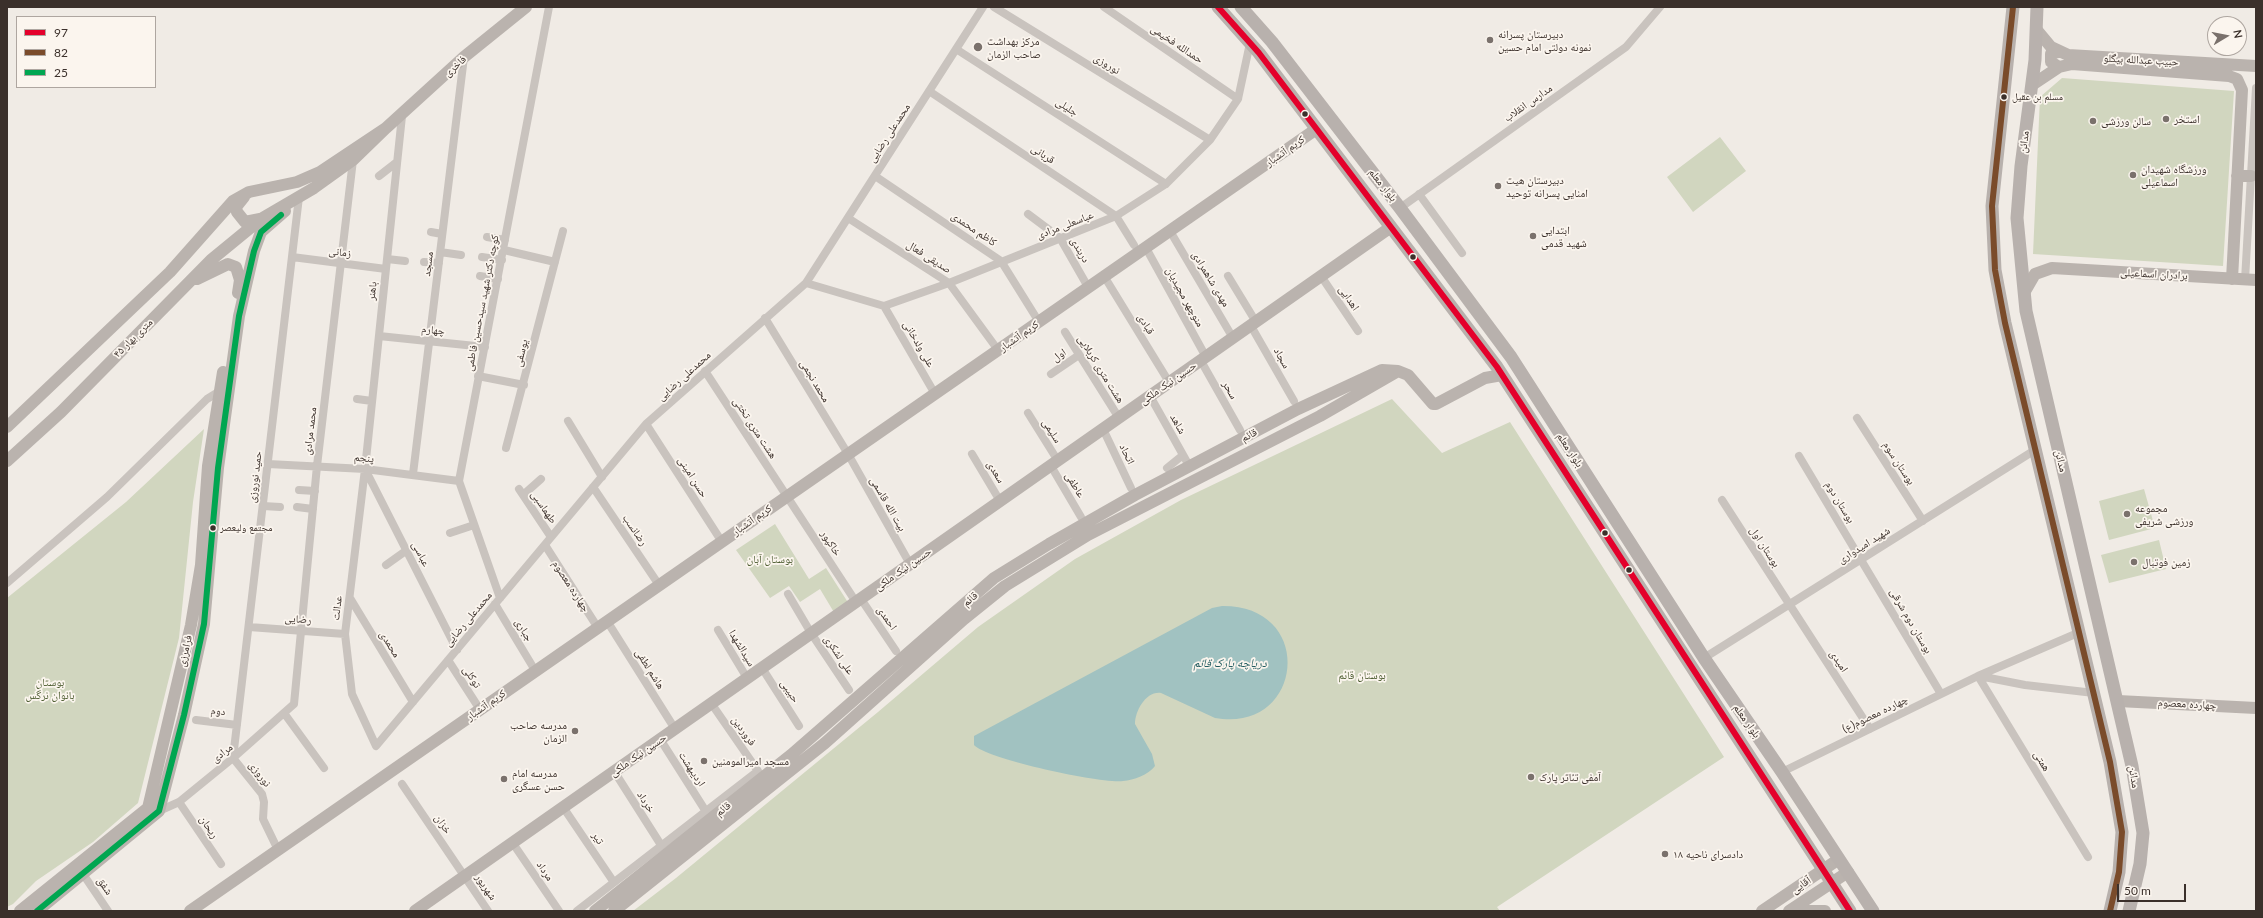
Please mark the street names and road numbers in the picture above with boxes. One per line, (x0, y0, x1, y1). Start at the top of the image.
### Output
street label: حمدالله فخیمی (1148, 22, 1206, 66)
street label: نوروزی (1091, 51, 1123, 77)
street label: حبیب عبدالله بیگلو (2103, 51, 2179, 69)
street label: فاخری (441, 53, 469, 79)
street label: مدارس انقلاب (1501, 81, 1555, 125)
street label: جلیلی (1053, 95, 1081, 119)
street label: محمدعلی رضایی (865, 101, 913, 165)
street label: مدائن (2016, 130, 2032, 154)
street label: کریم آتشبار (1263, 133, 1307, 169)
street label: قربانی (1029, 141, 1057, 167)
street label: بلوار معلم (1366, 166, 1400, 204)
street label: عباسعلی مرادی (1035, 208, 1095, 242)
street label: کاظم محمدی (949, 209, 999, 249)
street label: کوچه دکتر شهید سیدحسین فاطمی (462, 234, 502, 372)
street label: دربندی (1068, 235, 1092, 265)
street label: صدیقی فعال (904, 238, 954, 276)
street label: زمانی (328, 244, 352, 260)
street label: مهدی شاهمرادی (1189, 249, 1233, 309)
street label: مسجد (420, 251, 436, 277)
street label: منوچهر مجیدیان (1163, 265, 1207, 329)
street label: برادران اسماعیلی (2120, 266, 2188, 282)
street label: باهنر (364, 281, 380, 301)
street label: اهدایی (1336, 283, 1362, 313)
street label: قبادی (1135, 311, 1157, 337)
street label: ۴۵ متری بهار (111, 316, 155, 360)
street label: علی ولدخانی (900, 318, 938, 370)
street label: کریم آتشبار (997, 318, 1041, 354)
street label: چهارم (421, 322, 445, 338)
street label: هشت متری کربلایی (1075, 333, 1127, 405)
street label: یوسفی (511, 338, 531, 368)
street label: سجاد (1271, 345, 1293, 371)
street label: اول (1049, 346, 1069, 364)
street label: محمدعلی رضایی (654, 348, 714, 404)
street label: محمد نجمی (797, 357, 833, 405)
street label: حسین نیک ملکی (1137, 359, 1199, 407)
street label: سحر (1220, 378, 1240, 402)
street label: هشت متری تختی (730, 395, 780, 461)
street label: محمد مرادی (301, 406, 319, 456)
street label: شاهد (1167, 412, 1189, 436)
street label: سلیمی (1040, 416, 1064, 446)
street label: قائم (1239, 425, 1259, 445)
street label: بلوار معلم (1554, 430, 1586, 470)
street label: بوستان سوم (1880, 439, 1918, 487)
street label: اتحاد (1116, 442, 1138, 466)
street label: مدائن (2052, 449, 2070, 473)
street label: حمید نوروزی (245, 450, 265, 504)
street label: پنجم (354, 451, 374, 465)
street label: حسن امینی (675, 454, 711, 500)
street label: سعدی (984, 458, 1008, 486)
street label: عاطفی (1062, 470, 1088, 500)
street label: بیت الله قاسمی (867, 474, 909, 534)
street label: بوستان دوم (1822, 479, 1858, 525)
street label: طهماسبی (528, 488, 560, 526)
street label: کریم آتشبار (730, 502, 774, 538)
street label: رضانسب (620, 512, 650, 548)
street label: بوستان اول (1747, 524, 1783, 570)
street label: شهيد امیدواری (1835, 524, 1893, 566)
street label: خاکپور (818, 528, 844, 558)
street label: عباسی (409, 539, 433, 569)
street label: حسین نیک ملکی (872, 545, 934, 593)
street label: چهارده معصوم (549, 558, 593, 614)
street label: بوستان دوم شرقی (1887, 586, 1935, 656)
street label: محمدعلی رضایی (441, 589, 495, 649)
street label: قائم (960, 589, 980, 609)
street label: عدالت (329, 595, 345, 621)
street label: احمدی (874, 603, 900, 633)
street label: رضایی (284, 611, 312, 627)
street label: جباری (512, 616, 536, 644)
street label: سیدالشهدا (726, 627, 758, 669)
street label: محمدی (377, 628, 403, 660)
street label: علی لشکری (821, 633, 857, 677)
street label: فرامرزی (175, 634, 195, 668)
street label: هاشم لطفی (632, 646, 668, 692)
street label: امیدی (1827, 648, 1851, 674)
street label: توکلی (460, 663, 484, 691)
street label: حبیبی (778, 677, 802, 705)
street label: کریم آتشبار (464, 687, 508, 723)
street label: چهارده معصوم(ع) (1840, 692, 1910, 736)
street label: چهارده معصوم (2157, 696, 2217, 712)
street label: بلوار معلم (1731, 701, 1763, 741)
street label: دوم (210, 704, 226, 718)
street label: فروردین (729, 714, 759, 748)
street label: حسین نیک ملکی (607, 731, 669, 779)
street label: مرادی (209, 741, 235, 765)
street label: همتی (2031, 748, 2053, 774)
street label: اردیبهشت (676, 749, 708, 789)
street label: نوروزی (246, 759, 274, 789)
street label: مدائن (2126, 765, 2142, 789)
street label: خرداد (634, 789, 658, 815)
street label: قائم (713, 799, 733, 819)
street label: خزان (432, 812, 454, 836)
street label: ریحان (197, 813, 221, 841)
street label: تیر (589, 829, 607, 847)
street label: مرداد (534, 859, 556, 883)
street label: شهریور (472, 871, 500, 903)
street label: آقایی (1788, 874, 1814, 896)
street label: شفق (94, 875, 116, 897)

